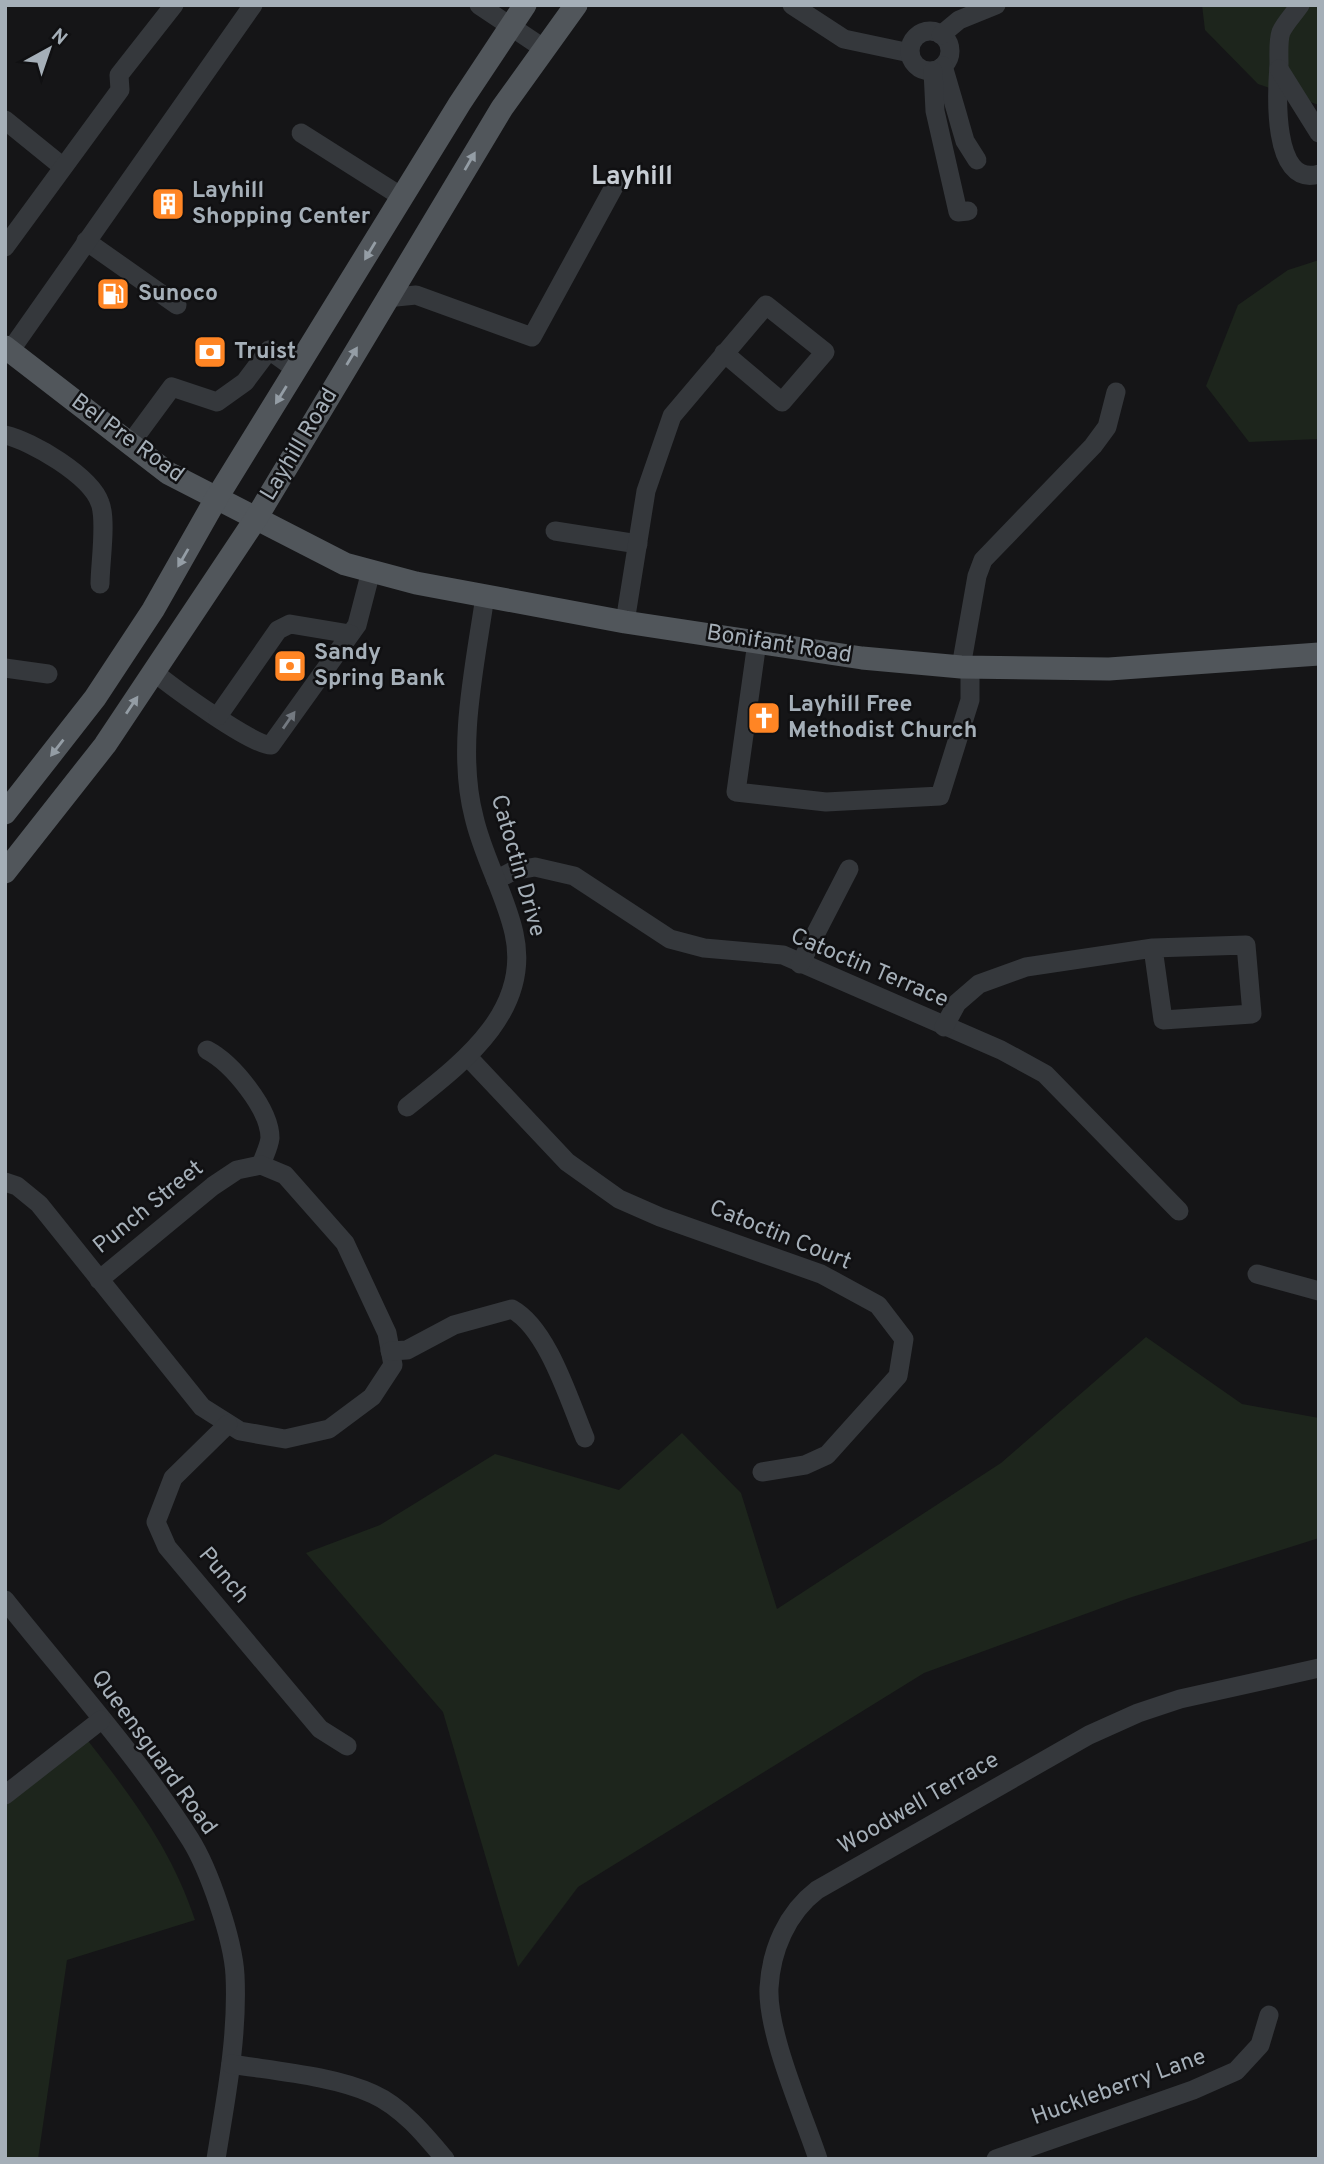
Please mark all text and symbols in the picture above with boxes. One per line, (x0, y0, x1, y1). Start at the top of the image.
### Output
north arrow (14, 14, 84, 84)
text: N (46, 24, 72, 51)
one-way arrow (464, 151, 476, 171)
district label: Layhill (591, 161, 673, 194)
place label: Layhill Shopping Center (192, 177, 371, 232)
building icon: Layhill Shopping Center (149, 185, 187, 223)
one-way arrow (364, 241, 376, 260)
fuel station icon: Sunoco (94, 275, 132, 313)
place label: Sunoco (138, 280, 218, 309)
bank icon: Truist (191, 333, 229, 371)
place label: Truist (234, 338, 296, 367)
one-way arrow (346, 346, 359, 365)
street label: Layhill Road (255, 383, 345, 507)
one-way arrow (275, 386, 288, 405)
street label: Bel Pre Road (65, 388, 189, 490)
one-way arrow (176, 549, 189, 568)
street label: Bonifant Road (704, 619, 854, 671)
place label: Sandy Spring Bank (314, 639, 446, 694)
bank icon: Sandy Spring Bank (271, 647, 309, 685)
place label: Layhill Free Methodist Church (788, 691, 977, 746)
one-way arrow (125, 696, 139, 714)
church icon: Layhill Free Methodist Church (745, 699, 783, 737)
one-way arrow (282, 711, 296, 729)
one-way arrow (51, 739, 65, 757)
street label: Catoctin Drive (483, 792, 551, 940)
street label: Catoctin Terrace (786, 923, 952, 1015)
street label: Punch Street (88, 1155, 210, 1261)
street label: Catoctin Court (705, 1194, 855, 1278)
street label: Punch (191, 1542, 255, 1610)
street label: Queensguard Road (83, 1665, 223, 1841)
street label: Woodwell Terrace (833, 1746, 1005, 1862)
street label: Huckleberry Lane (1028, 2043, 1210, 2133)

